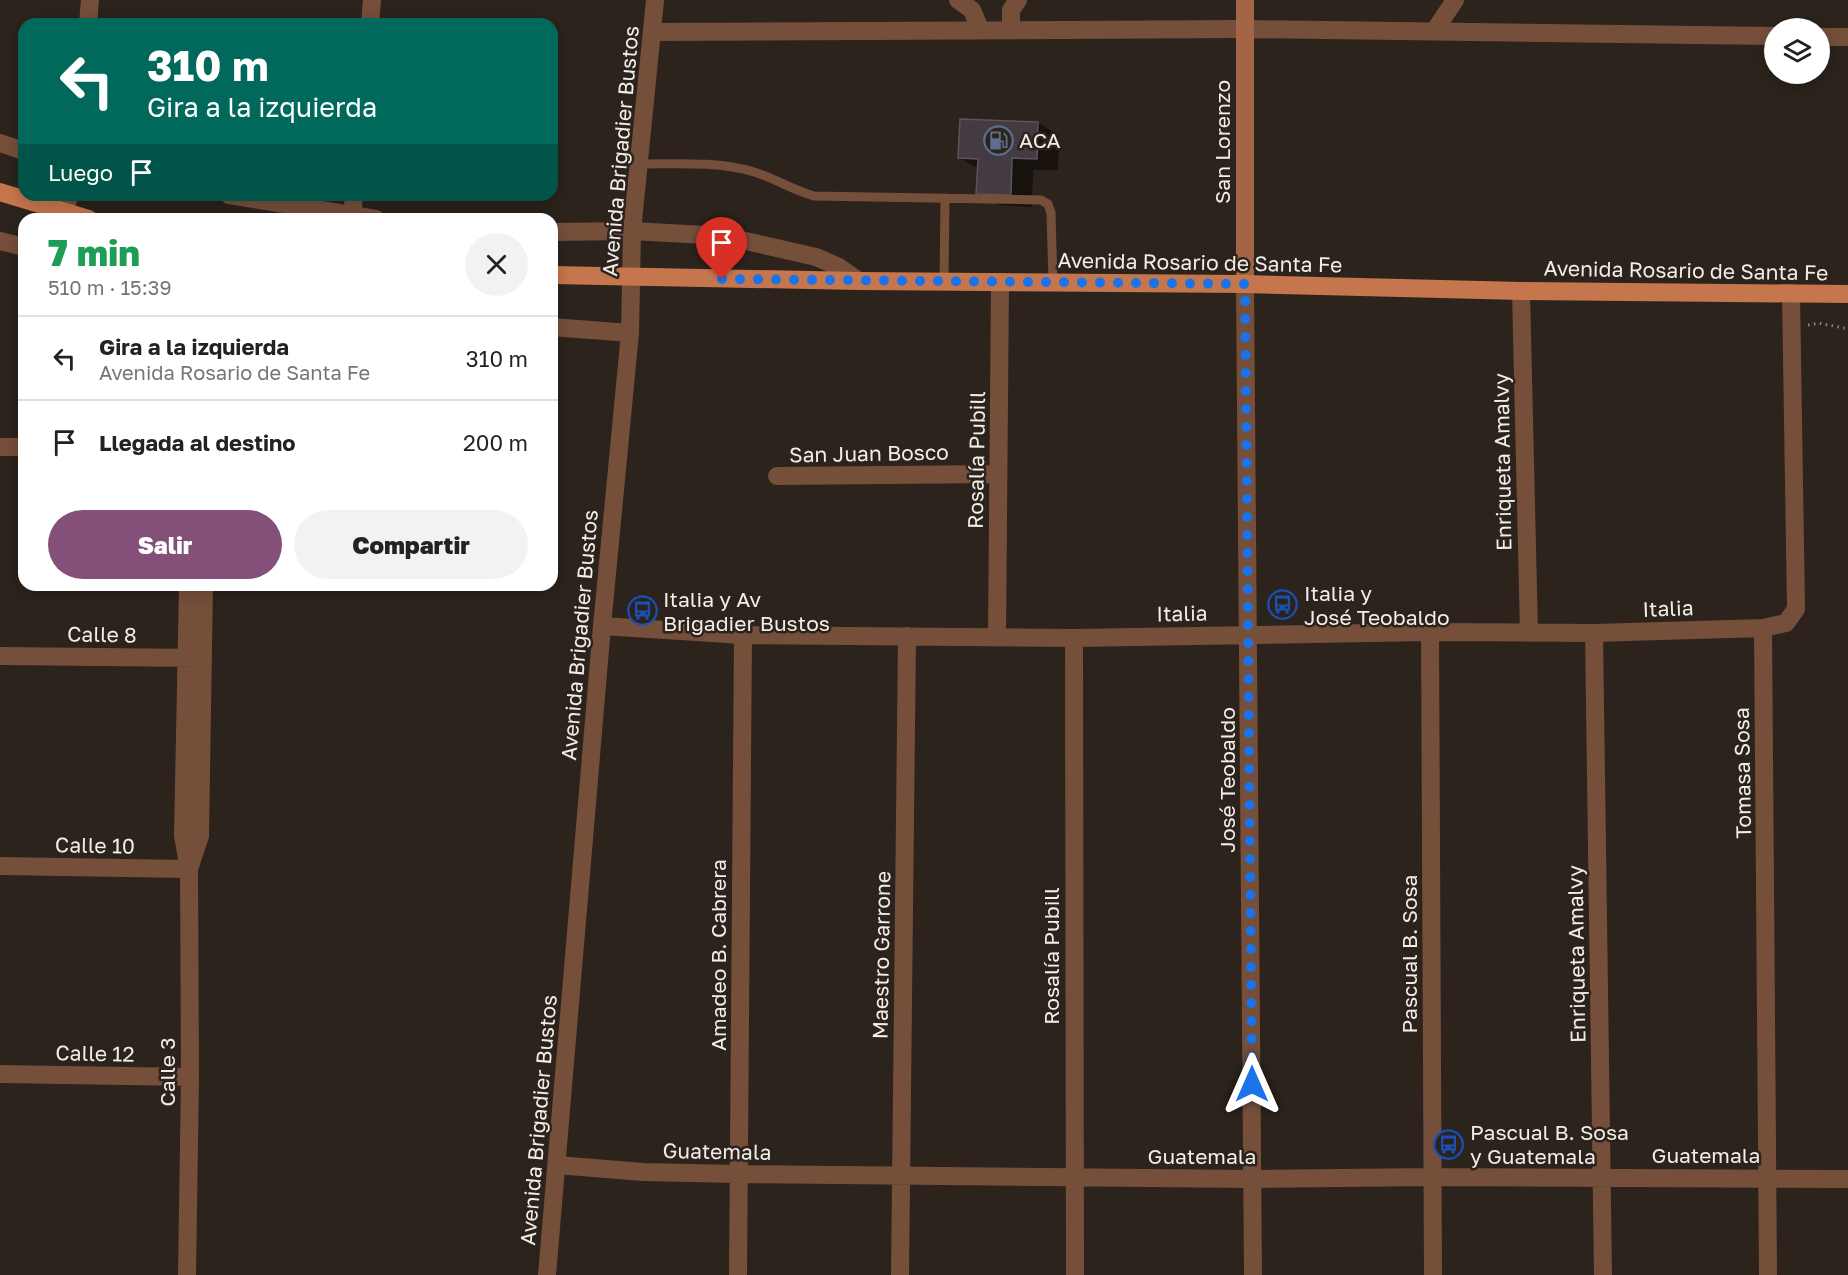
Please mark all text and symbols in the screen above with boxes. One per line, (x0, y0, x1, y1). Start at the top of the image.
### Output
map controls (1764, 18, 1830, 84)
button: layers (1764, 18, 1830, 84)
street label: Avenida Brigadier Bustos (596, 24, 644, 278)
text: 310 m (147, 40, 269, 90)
icon: left (48, 42, 126, 120)
street label: San Lorenzo (1209, 80, 1235, 204)
text: Gira a la izquierda (147, 91, 377, 123)
fuel station icon: ACA (982, 124, 1014, 156)
place label: ACA (1019, 127, 1061, 153)
icon: arrive (125, 156, 158, 189)
text: Luego (48, 159, 113, 186)
pin (696, 217, 747, 279)
icon: arrive (705, 226, 738, 259)
text: 7 min (48, 231, 140, 274)
button: close (465, 233, 528, 296)
street label: Avenida Rosario de Santa Fe (1058, 247, 1342, 277)
street label: Avenida Rosario de Santa Fe (1544, 255, 1828, 285)
text: 510 m · 15:39 (48, 275, 172, 299)
text: Gira a la izquierda (99, 333, 289, 360)
icon: left (48, 342, 81, 375)
text: 310 m (466, 345, 528, 372)
text: Avenida Rosario de Santa Fe (99, 360, 370, 384)
street label: Enriqueta Amalvy (1487, 373, 1517, 551)
street label: Rosalía Pubill (962, 391, 990, 529)
icon: arrive (48, 426, 81, 459)
text: Llegada al destino (99, 429, 296, 456)
text: 200 m (463, 429, 528, 456)
street label: San Juan Bosco (789, 439, 949, 467)
street label: Avenida Brigadier Bustos (555, 508, 603, 762)
button: Salir (48, 510, 282, 579)
button: Compartir (294, 510, 528, 579)
place label: Italia y José Teobaldo (1304, 580, 1450, 630)
place label: Italia y Av Brigadier Bustos (663, 586, 830, 636)
bus stop icon: Italia y José Teobaldo (1267, 589, 1299, 621)
street label: Italia (1642, 594, 1694, 622)
bus stop icon: Italia y Av Brigadier Bustos (626, 595, 658, 627)
street label: Italia (1156, 600, 1208, 626)
street label: Calle 8 (67, 620, 137, 648)
street label: José Teobaldo (1214, 707, 1240, 853)
street label: Tomasa Sosa (1728, 707, 1756, 839)
street label: Calle 10 (55, 831, 135, 859)
street label: Amadeo B. Cabrera (705, 859, 731, 1051)
street label: Enriqueta Amalvy (1561, 865, 1591, 1043)
street label: Maestro Garrone (867, 871, 895, 1039)
street label: Pascual B. Sosa (1396, 875, 1422, 1033)
street label: Rosalía Pubill (1038, 887, 1064, 1025)
street label: Avenida Brigadier Bustos (514, 993, 562, 1247)
street label: Calle 3 (154, 1037, 180, 1107)
street label: Calle 12 (55, 1039, 135, 1067)
position arrow (1220, 1052, 1284, 1116)
place label: Pascual B. Sosa y Guatemala (1470, 1119, 1629, 1169)
bus stop icon: Pascual B. Sosa y Guatemala (1433, 1128, 1465, 1160)
street label: Guatemala (662, 1137, 772, 1165)
street label: Guatemala (1652, 1142, 1760, 1168)
street label: Guatemala (1148, 1143, 1256, 1169)

